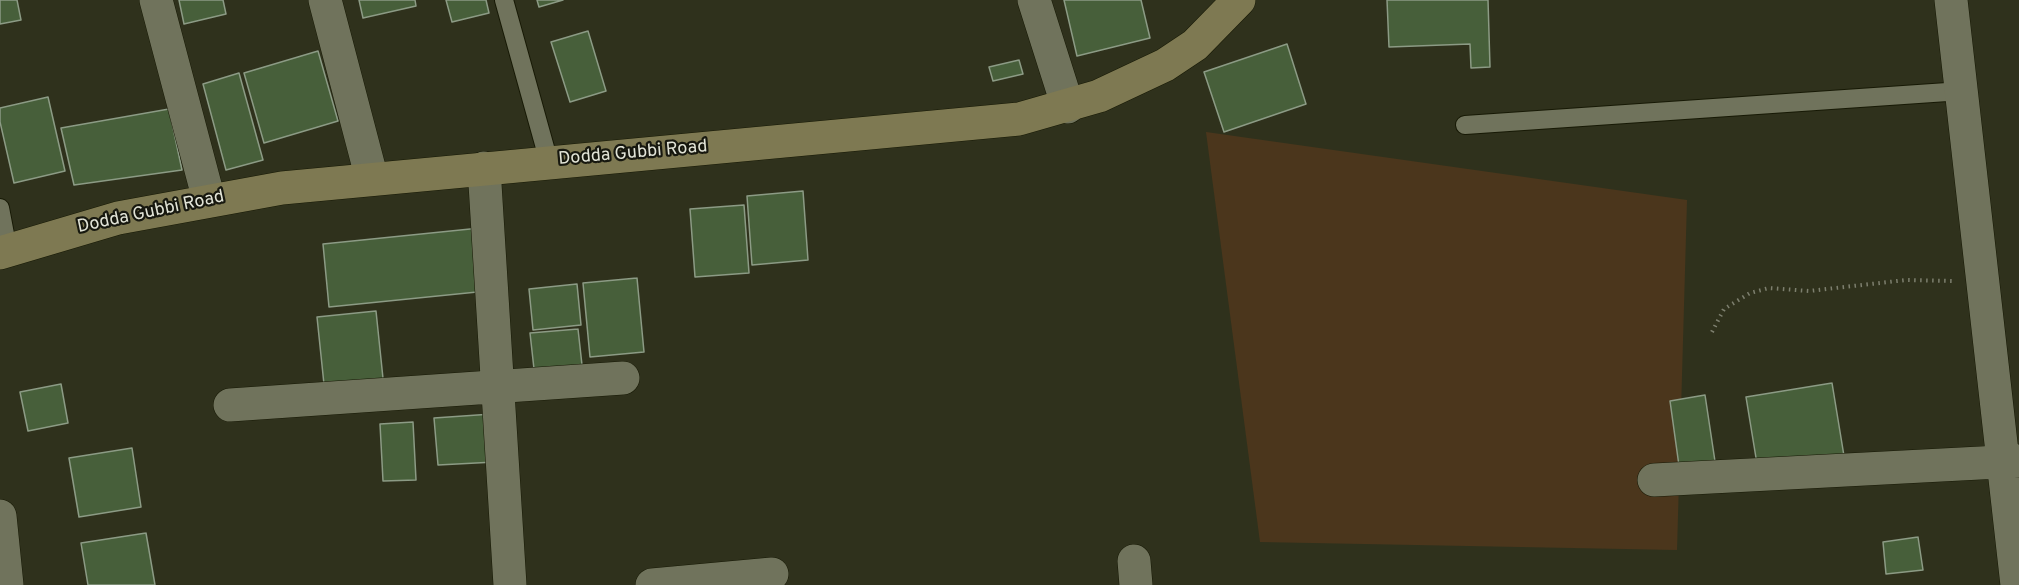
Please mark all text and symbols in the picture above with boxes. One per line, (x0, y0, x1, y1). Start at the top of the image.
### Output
street label: Dodda Gubbi Road (558, 137, 708, 171)
street label: Dodda Gubbi Road (76, 187, 226, 239)

